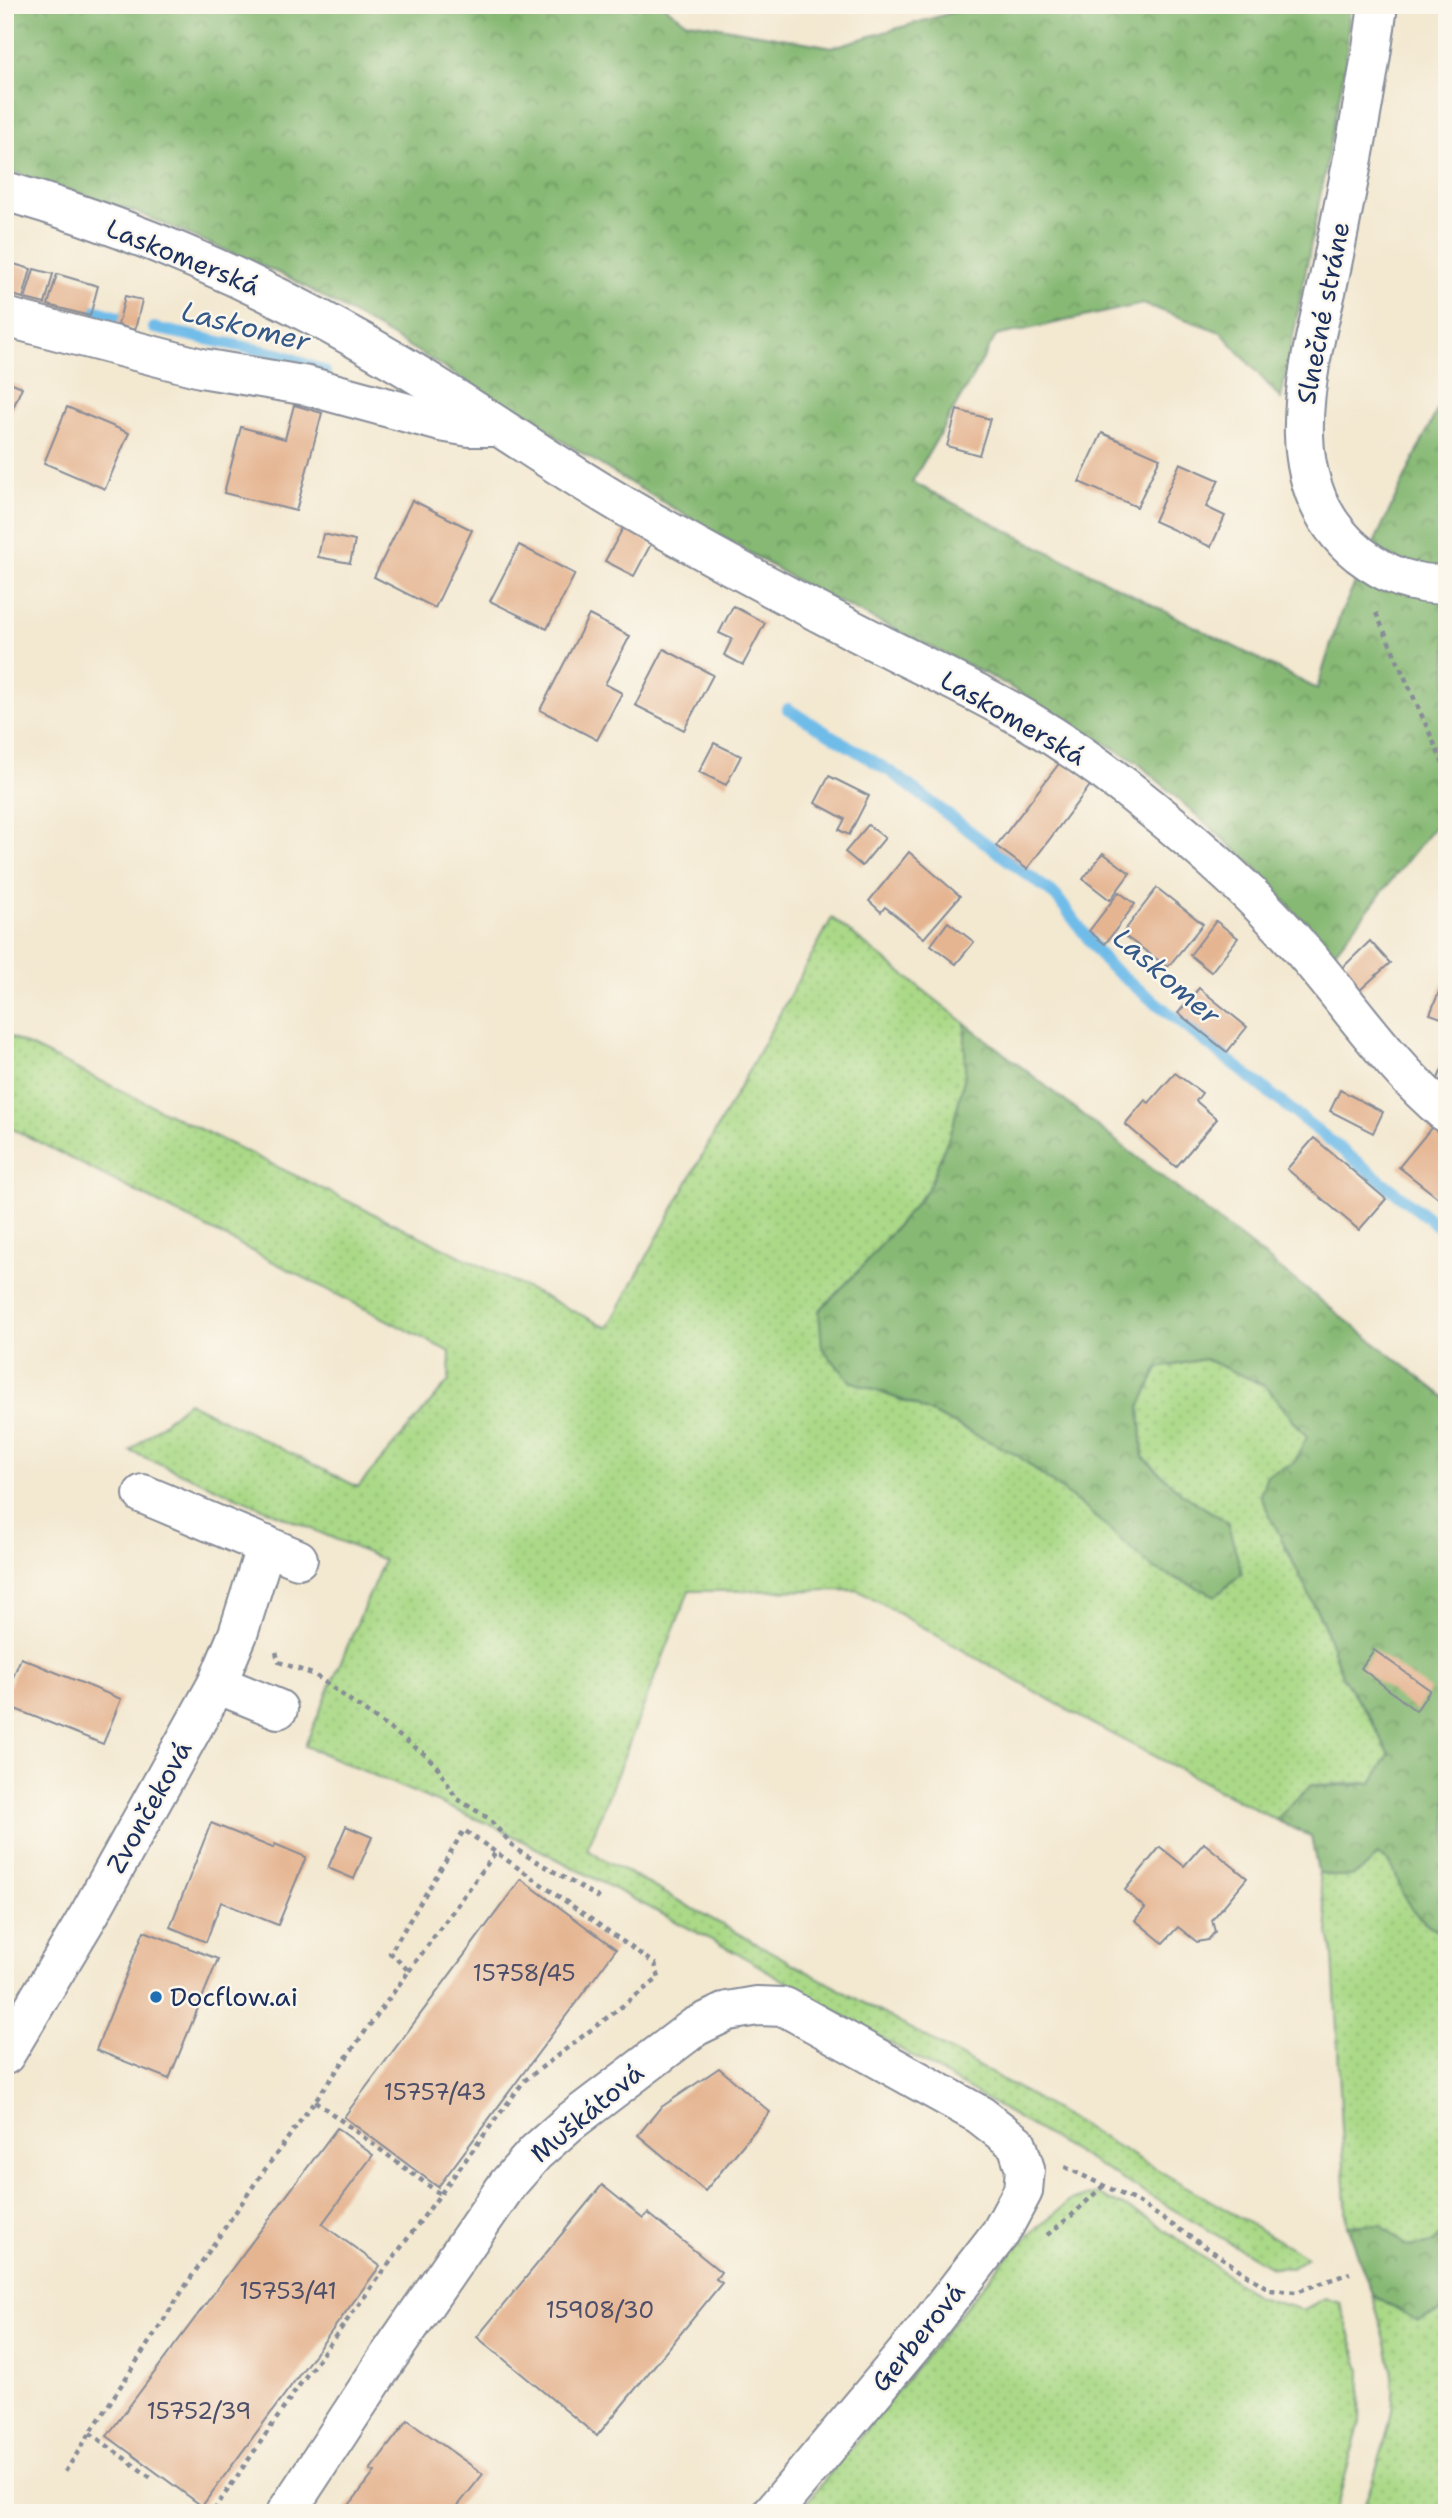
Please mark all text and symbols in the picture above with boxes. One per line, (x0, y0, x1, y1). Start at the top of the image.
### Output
street label: Laskomerská (101, 210, 265, 303)
street label: Slnečné stráne (1288, 219, 1357, 407)
water label: Laskomer (178, 292, 315, 361)
street label: Laskomerská (934, 662, 1092, 773)
water label: Laskomer (1105, 919, 1230, 1034)
street label: Zvončeková (98, 1734, 199, 1879)
house number: 15758/45 (472, 1958, 576, 1988)
place label: Docflow.ai (170, 1979, 298, 2014)
marker: Docflow.ai (148, 1989, 164, 2005)
street label: Muškátová (523, 2055, 651, 2170)
house number: 15757/43 (383, 2077, 487, 2107)
street label: Gerberová (863, 2275, 972, 2399)
house number: 15753/41 (239, 2276, 337, 2306)
house number: 15908/30 (546, 2295, 654, 2325)
house number: 15752/39 (147, 2396, 251, 2426)

